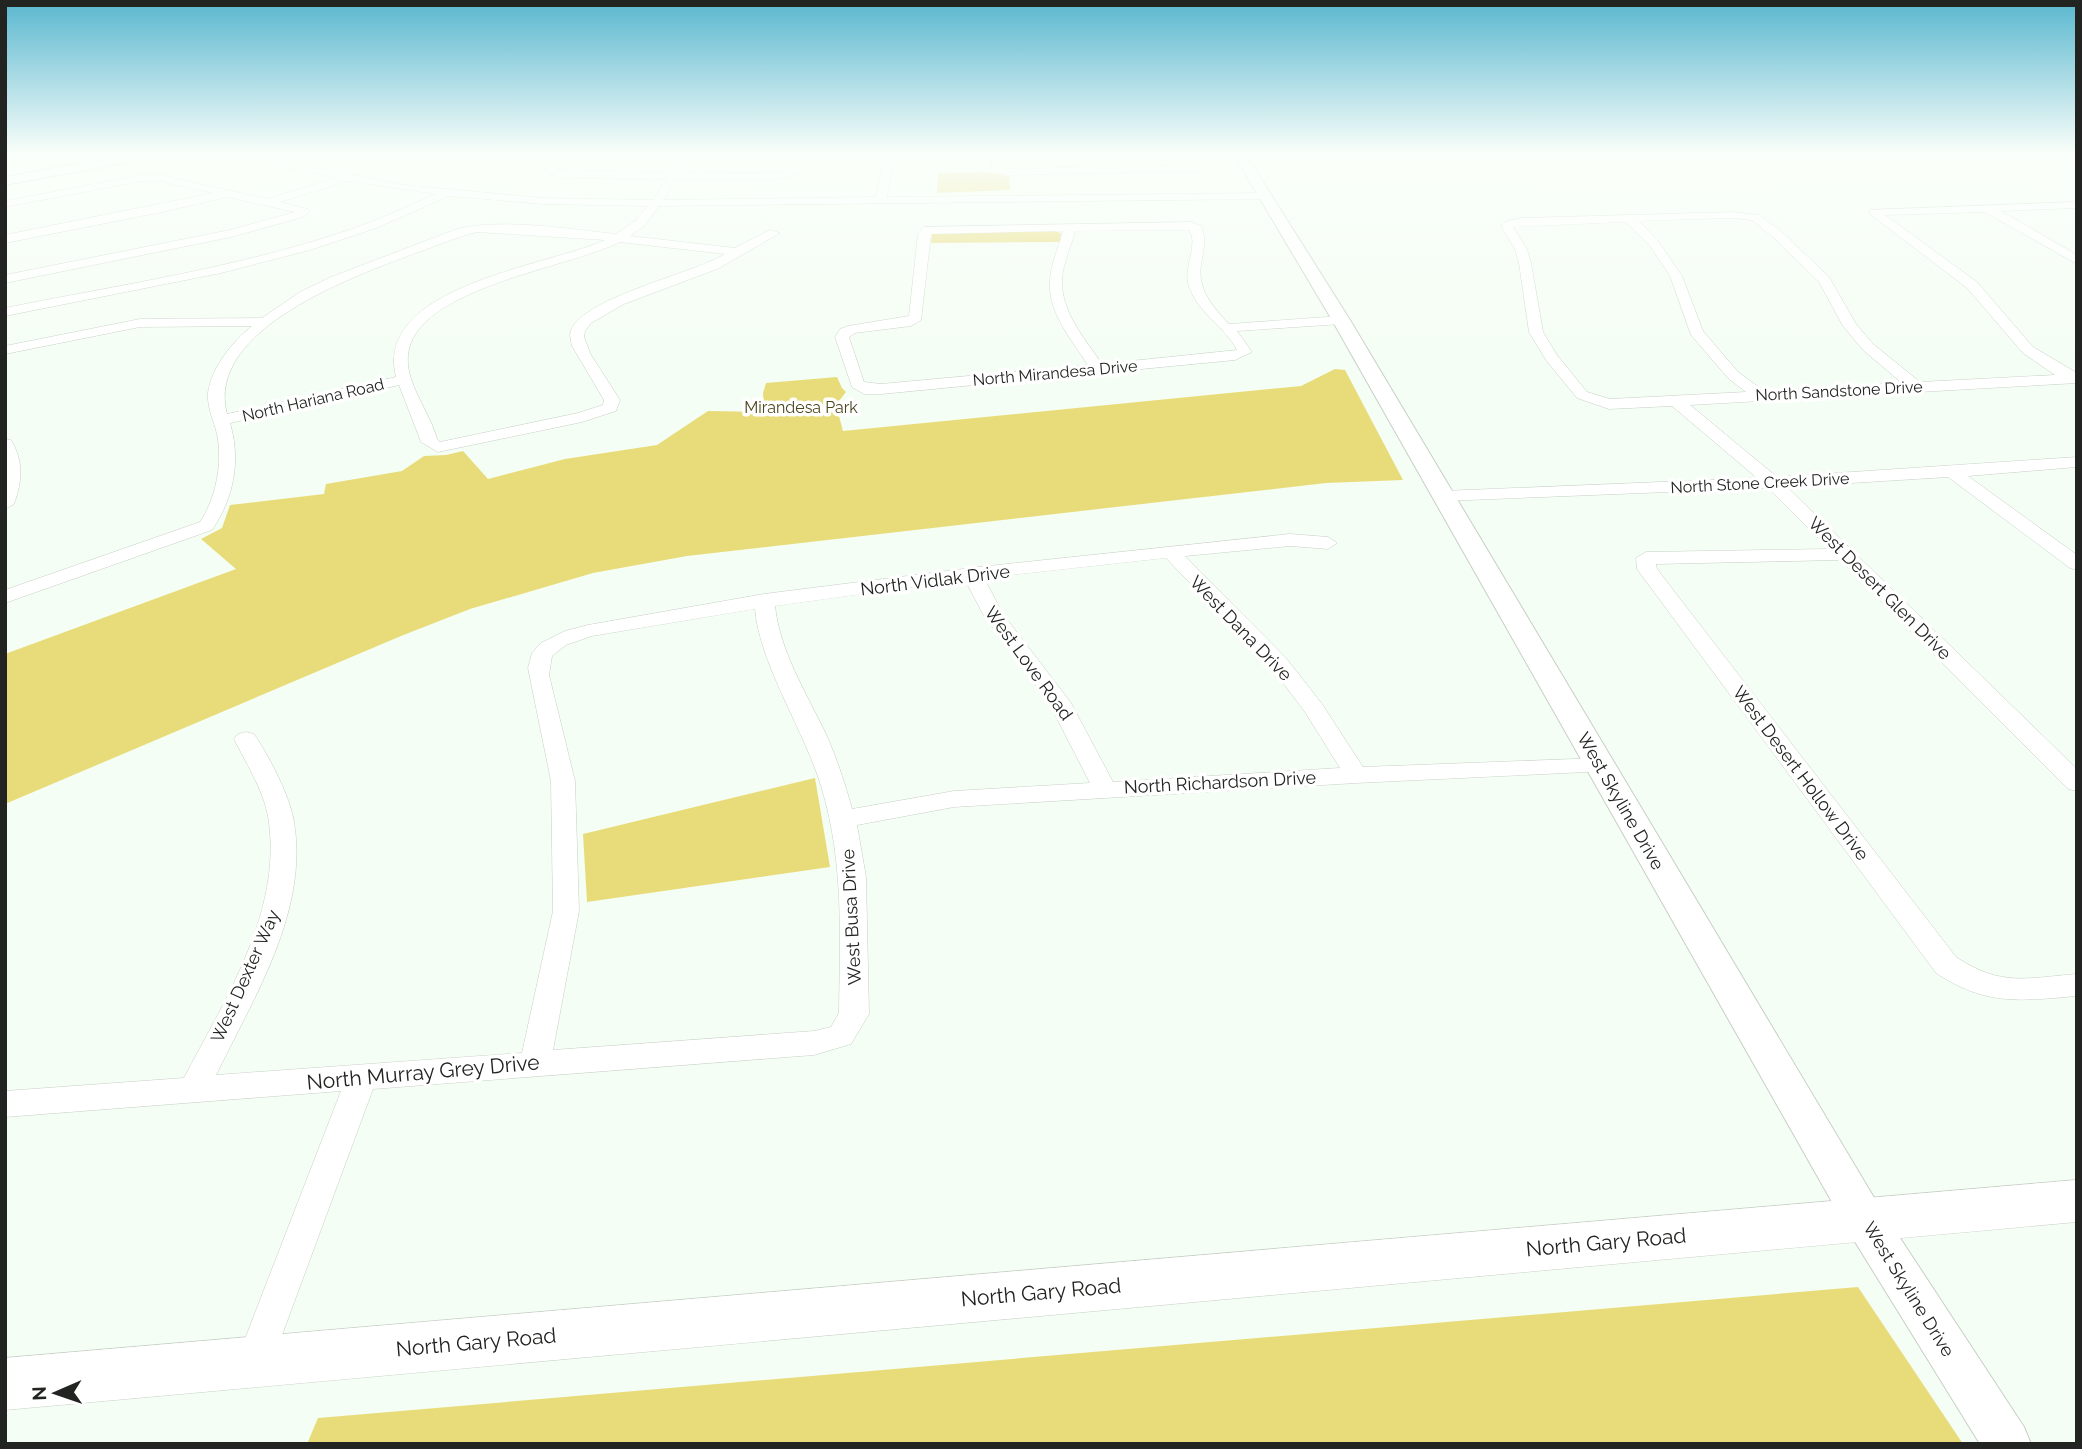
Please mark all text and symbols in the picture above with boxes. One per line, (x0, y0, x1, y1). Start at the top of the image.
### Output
street label: North Mirandesa Drive (972, 356, 1138, 390)
street label: North Hariana Road (240, 374, 386, 426)
street label: North Sandstone Drive (1755, 377, 1923, 405)
park label: Mirandesa Park (744, 398, 858, 417)
street label: North Stone Creek Drive (1670, 469, 1850, 497)
street label: West Desert Glen Drive (1804, 512, 1956, 664)
street label: North Vidlak Drive (859, 560, 1011, 600)
street label: West Dana Drive (1186, 571, 1297, 685)
street label: West Love Road (981, 602, 1077, 724)
street label: West Desert Hollow Drive (1729, 682, 1874, 865)
street label: West Skyline Drive (1573, 729, 1669, 874)
street label: North Richardson Drive (1123, 766, 1317, 798)
street label: West Busa Drive (837, 848, 865, 986)
street label: West Dexter Way (206, 906, 284, 1046)
street label: North Murray Grey Drive (305, 1049, 541, 1095)
street label: West Skyline Drive (1859, 1218, 1959, 1361)
street label: North Gary Road (1525, 1223, 1687, 1261)
street label: North Gary Road (960, 1273, 1122, 1311)
street label: North Gary Road (395, 1323, 557, 1361)
north arrow (21, 1358, 91, 1428)
text: N (28, 1386, 50, 1401)

